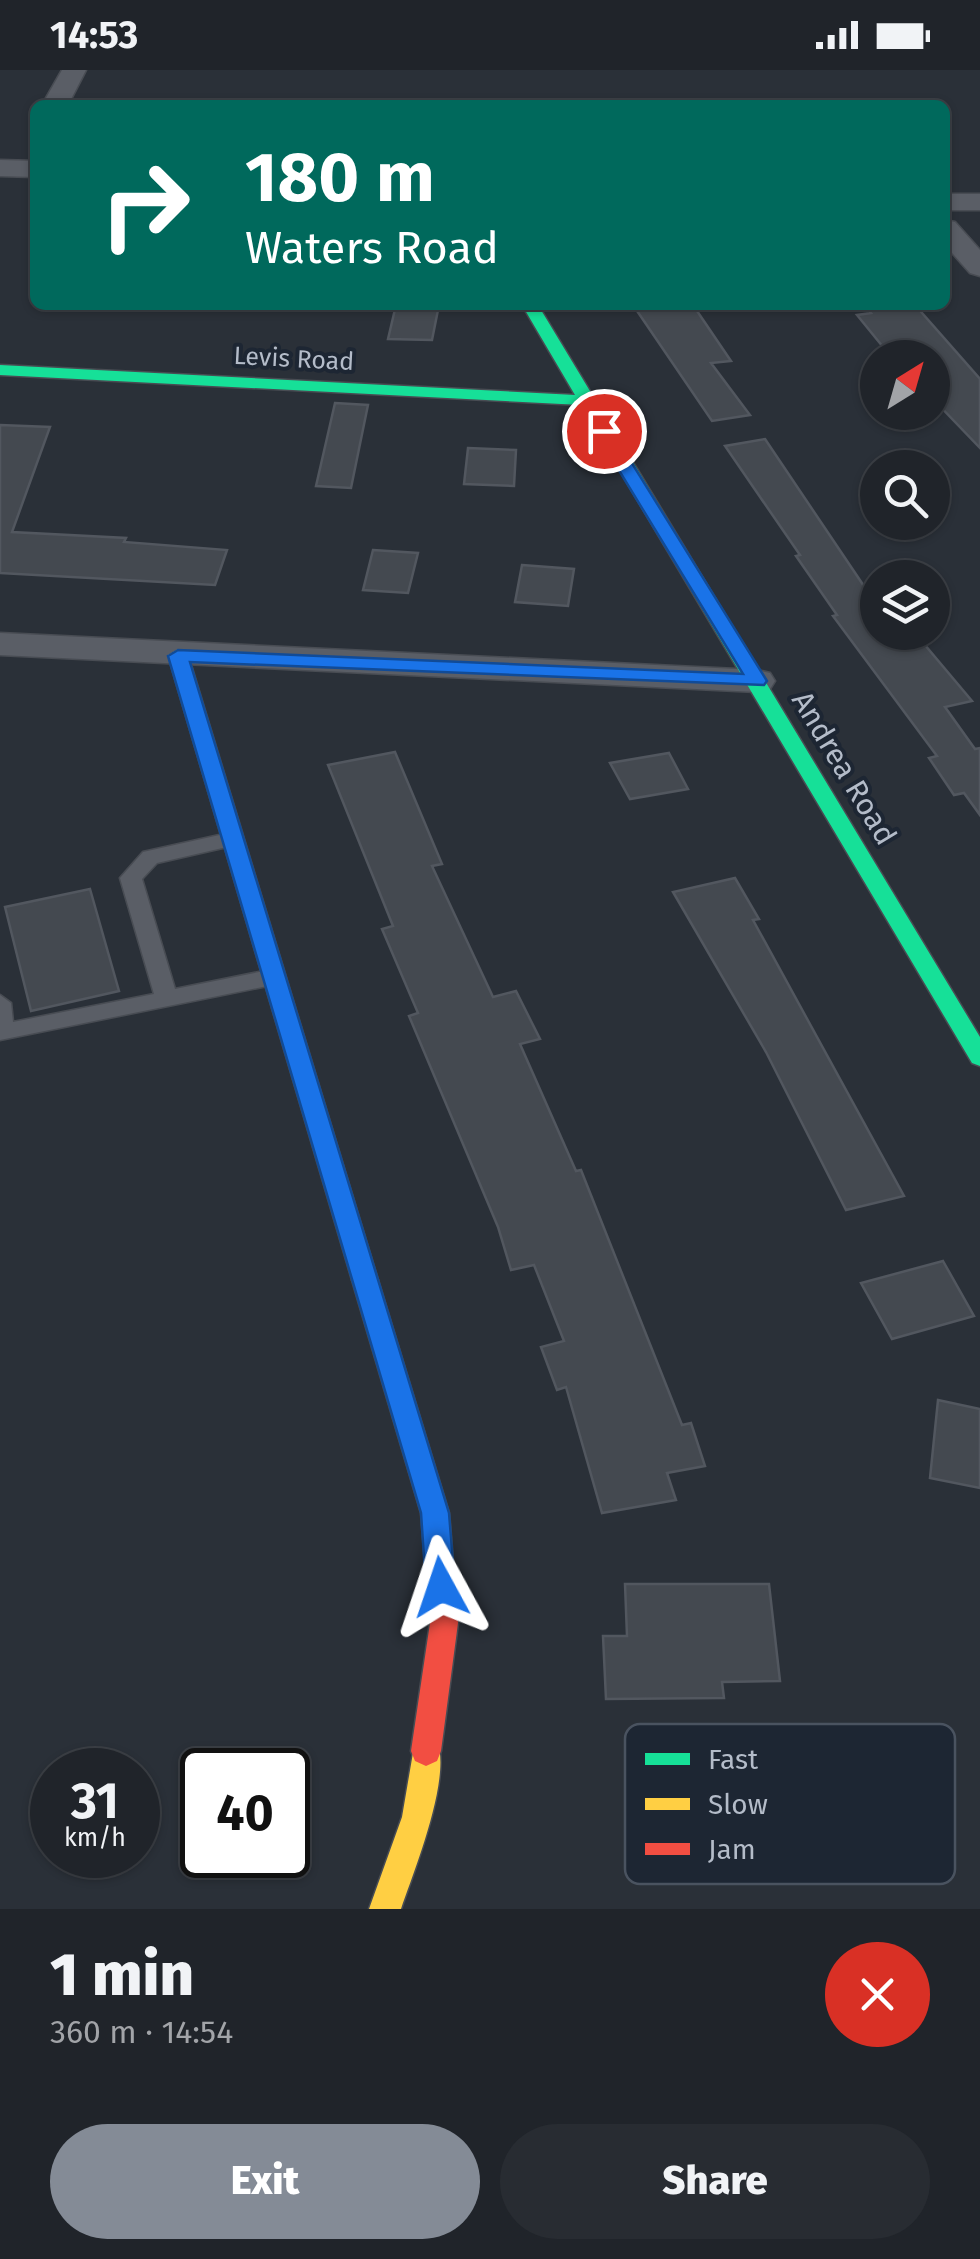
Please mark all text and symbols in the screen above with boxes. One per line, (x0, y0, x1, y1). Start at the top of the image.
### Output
text: 14:53 (50, 12, 138, 58)
text: 180 m (245, 136, 435, 220)
icon: right (80, 140, 210, 270)
text: Waters Road (245, 221, 499, 275)
north arrow (860, 340, 950, 430)
map controls (860, 340, 950, 650)
street label: Levis Road (233, 341, 355, 377)
pin (562, 389, 647, 474)
icon: arrive (577, 404, 632, 459)
button: search (860, 450, 950, 540)
button: layers (860, 560, 950, 650)
street label: Andrea Road (784, 685, 904, 851)
position arrow (389, 1535, 493, 1639)
legend (625, 1724, 955, 1884)
text: Fast (708, 1743, 759, 1776)
speed limit sign: 40 (180, 1748, 310, 1878)
text: 31 (71, 1771, 119, 1831)
text: Slow (708, 1788, 768, 1821)
text: km/h (64, 1823, 126, 1853)
text: Jam (708, 1833, 756, 1866)
text: 1 min (50, 1939, 194, 2011)
button: close (825, 1942, 930, 2047)
text: 360 m · 14:54 (50, 2013, 233, 2051)
button: Exit (50, 2124, 480, 2239)
button: Share (500, 2124, 930, 2239)

